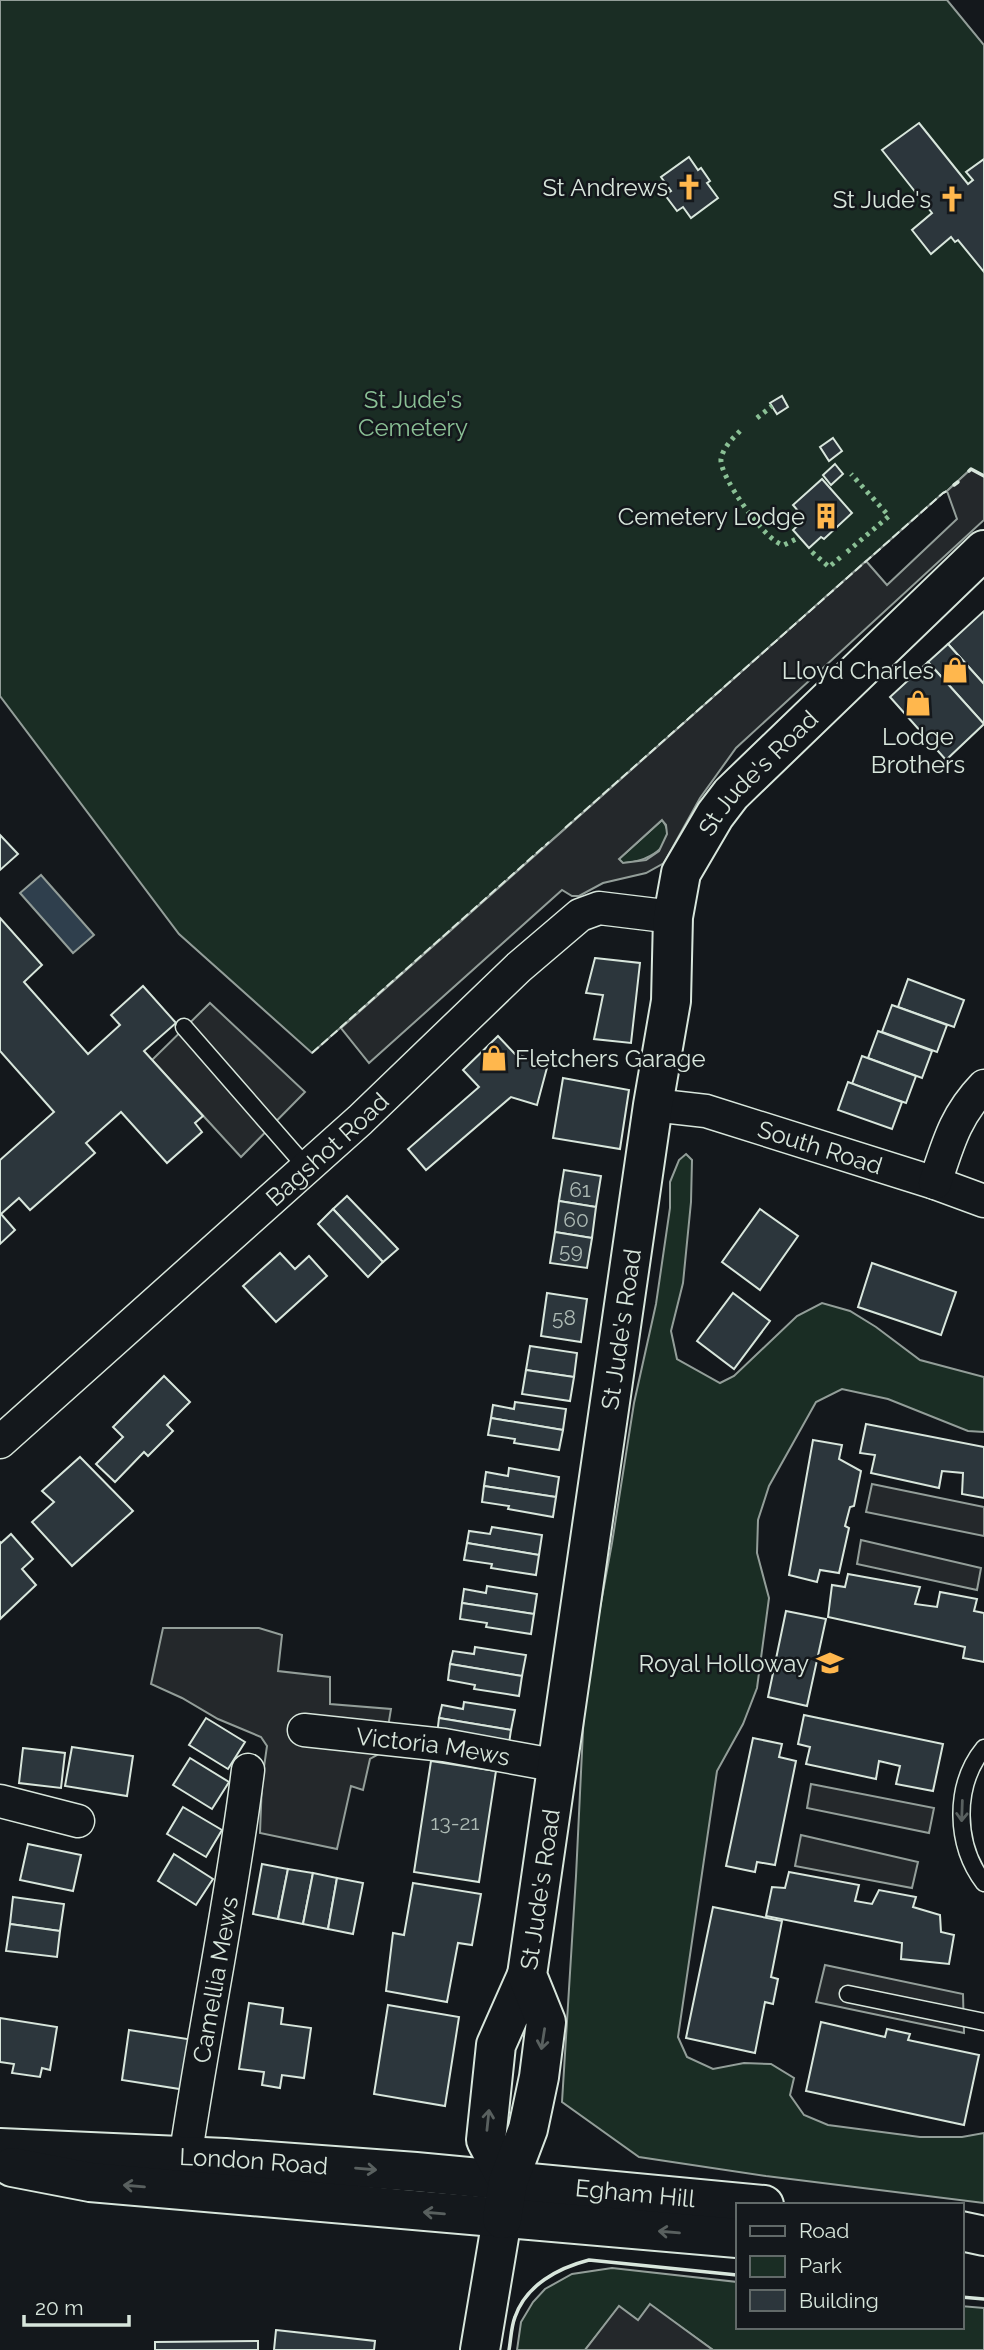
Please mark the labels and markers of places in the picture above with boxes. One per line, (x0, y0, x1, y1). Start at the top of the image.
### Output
church icon: St Andrews (674, 172, 704, 202)
place label: St Andrews (543, 173, 668, 202)
church icon: St Jude's (937, 184, 967, 214)
place label: St Jude's (833, 185, 931, 214)
building icon: Cemetery Lodge (811, 501, 841, 531)
place label: Cemetery Lodge (618, 502, 805, 531)
shop icon: Lloyd Charles (940, 655, 970, 685)
place label: Lloyd Charles (782, 656, 934, 685)
shop icon: Lodge Brothers (903, 688, 933, 718)
place label: Lodge Brothers (871, 722, 965, 779)
shop icon: Fletchers Garage (479, 1043, 509, 1073)
place label: Fletchers Garage (515, 1044, 706, 1073)
school or university icon: Royal Holloway (815, 1648, 845, 1678)
place label: Royal Holloway (639, 1649, 809, 1678)

